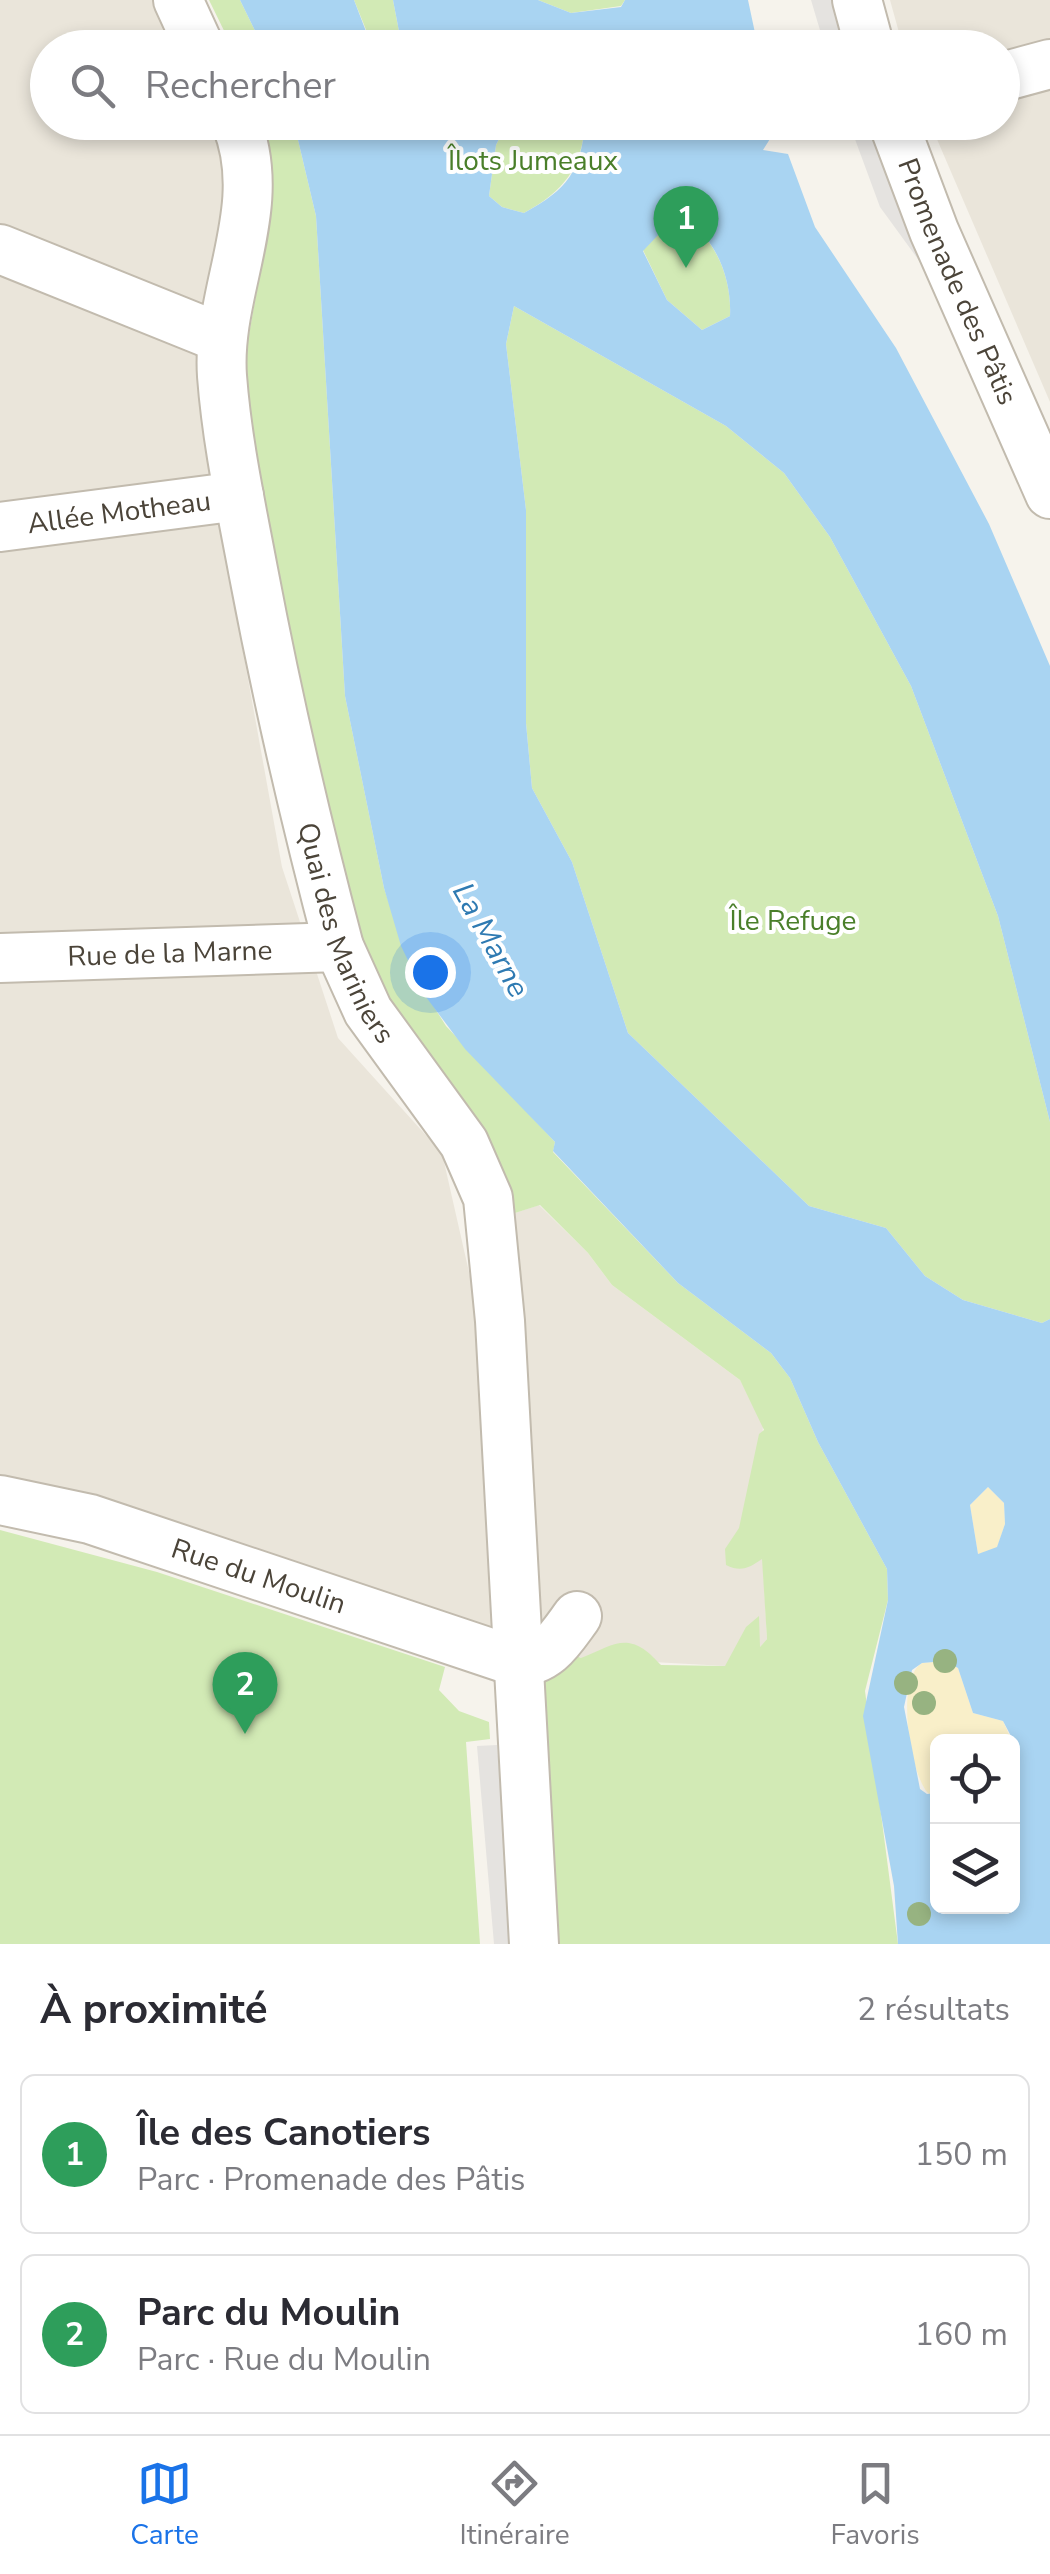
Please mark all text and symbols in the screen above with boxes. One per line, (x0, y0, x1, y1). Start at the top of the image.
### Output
search box (30, 30, 1020, 140)
icon: search (65, 58, 120, 113)
text: Rechercher (145, 60, 336, 111)
park label: Îlots Jumeaux (447, 142, 618, 180)
street label: Promenade des Pâtis (888, 153, 1026, 411)
pin: 1 (654, 186, 718, 268)
street label: Allée Motheau (25, 482, 213, 543)
street label: Quai des Mariniers (288, 819, 403, 1051)
water label: La Marne (442, 876, 539, 1005)
park label: Île Refuge (728, 902, 857, 940)
street label: Rue de la Marne (67, 931, 273, 976)
your location (405, 947, 456, 998)
street label: Rue du Moulin (166, 1530, 351, 1623)
pin: 2 (212, 1652, 278, 1734)
map controls (930, 1734, 1020, 1914)
button: locate (930, 1734, 1020, 1824)
button: layers (930, 1824, 1020, 1914)
text: À proximité (40, 1981, 267, 2038)
text: 2 résultats (857, 1988, 1010, 2031)
text: Île des Canotiers (137, 2107, 431, 2158)
text: 1 (65, 2133, 84, 2176)
text: 150 m (915, 2133, 1008, 2176)
text: Parc · Promenade des Pâtis (137, 2158, 525, 2201)
text: Parc du Moulin (137, 2287, 400, 2338)
text: 2 (65, 2313, 84, 2356)
text: 160 m (915, 2313, 1008, 2356)
text: Parc · Rue du Moulin (137, 2338, 431, 2381)
tab: Carte (130, 2456, 199, 2554)
tab: Itinéraire (460, 2456, 570, 2554)
tab: Favoris (830, 2456, 920, 2554)

